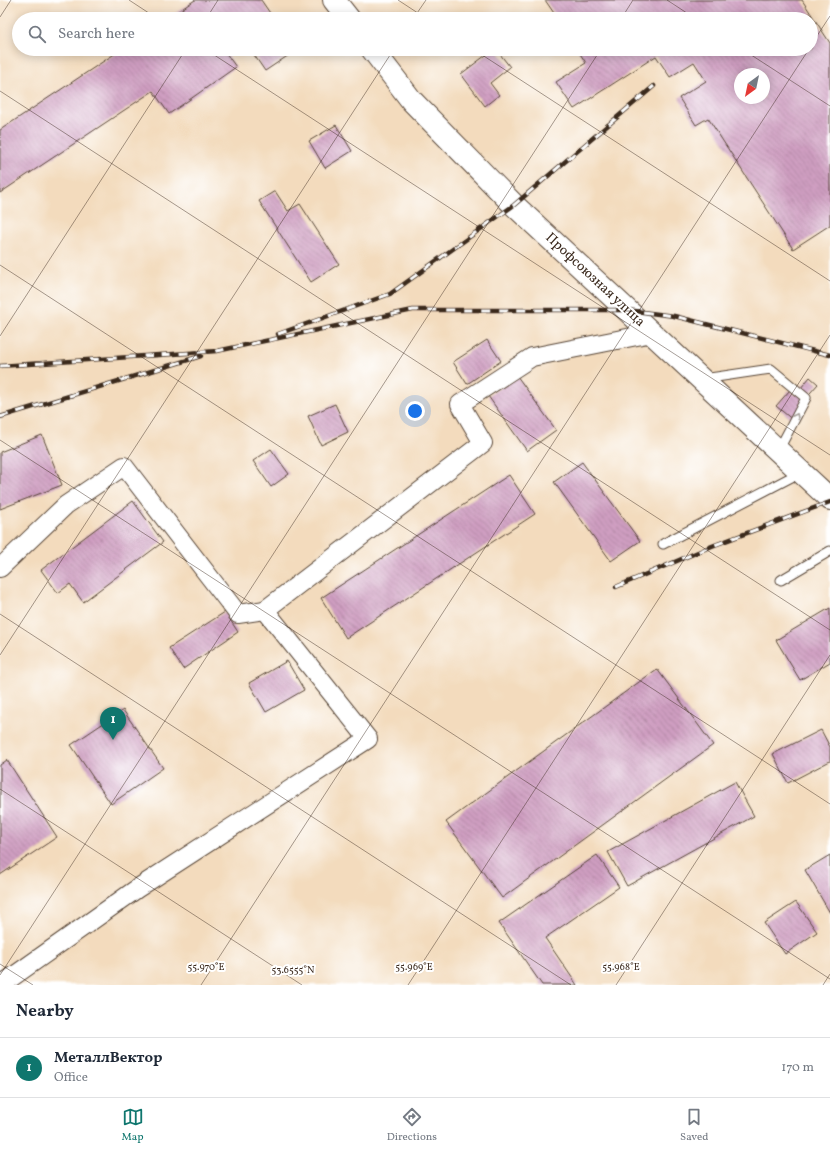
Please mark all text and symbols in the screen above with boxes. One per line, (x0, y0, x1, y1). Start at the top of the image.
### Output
search box (12, 12, 818, 56)
icon: search (26, 23, 48, 45)
text: Search here (58, 24, 135, 45)
north arrow (734, 68, 770, 104)
street label: Профсоюзная улица (541, 229, 649, 331)
your location (405, 401, 425, 421)
one-way arrow (791, 413, 799, 420)
pin: 1 (100, 707, 126, 740)
text: 55.970°E (187, 960, 225, 974)
text: 55.969°E (395, 960, 433, 974)
text: 55.968°E (602, 960, 640, 974)
text: 53.6555°N (272, 963, 315, 977)
text: Nearby (16, 1000, 74, 1023)
text: МеталлВектор (54, 1048, 162, 1069)
text: 1 (26, 1059, 32, 1077)
text: 170 m (781, 1059, 814, 1077)
text: Office (54, 1069, 88, 1087)
tab: Map (122, 1106, 144, 1145)
tab: Directions (387, 1106, 437, 1145)
tab: Saved (680, 1106, 708, 1145)

